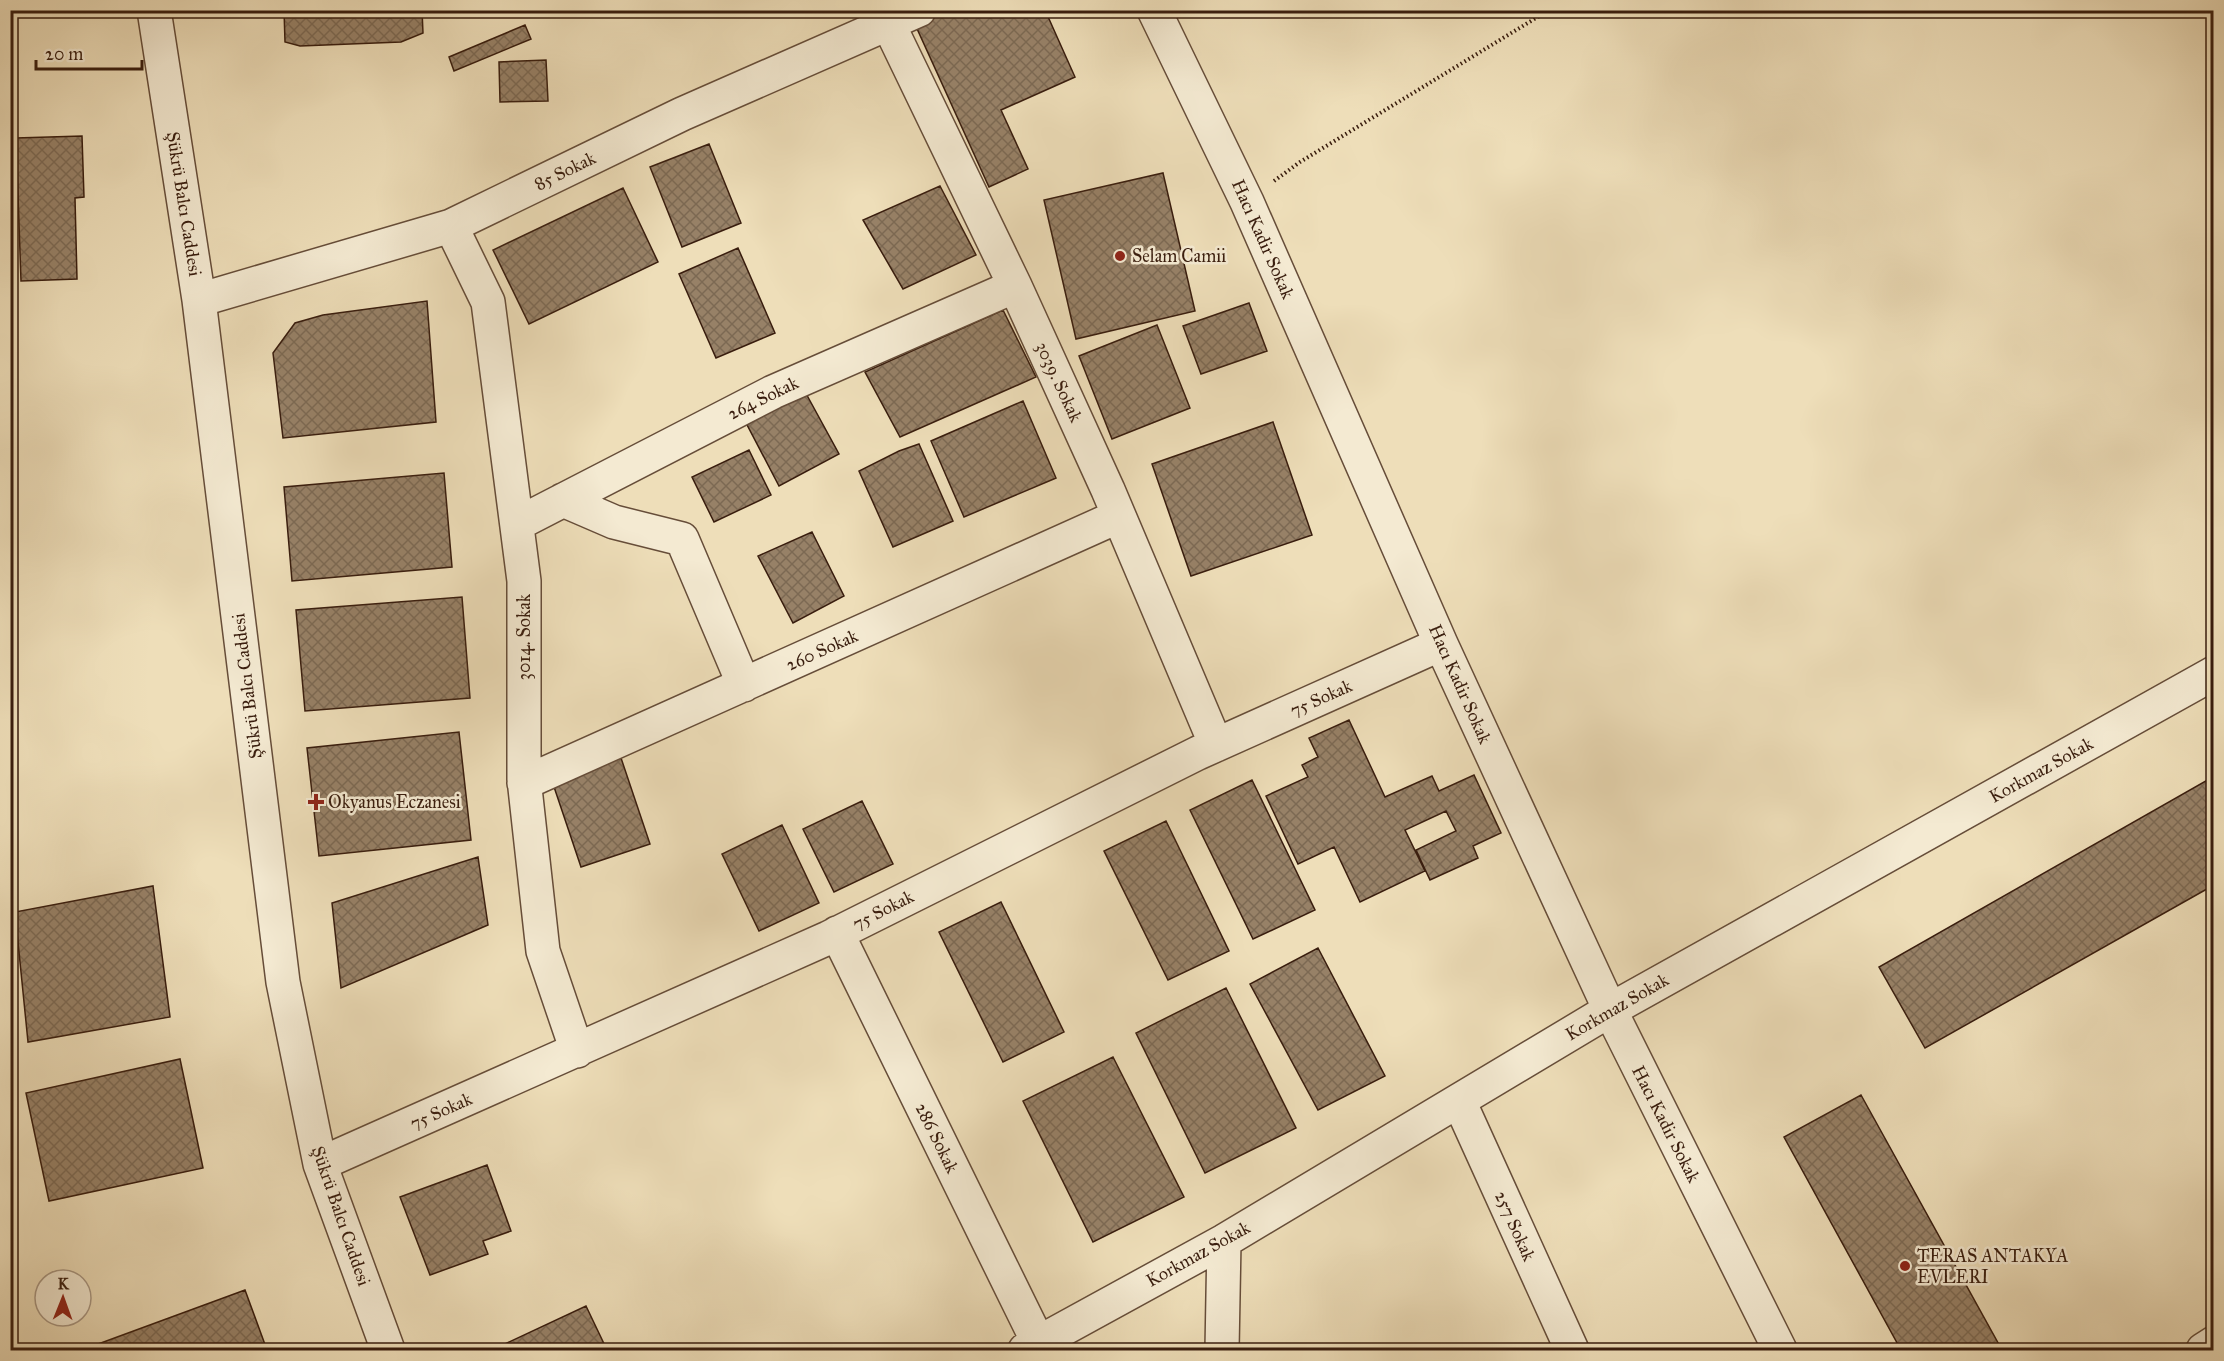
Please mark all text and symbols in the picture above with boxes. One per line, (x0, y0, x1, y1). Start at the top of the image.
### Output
scale bar (36, 33, 142, 71)
text: 20 m (45, 43, 83, 65)
street label: Şükrü Balcı Caddesi (162, 130, 206, 278)
street label: 85 Sokak (531, 146, 600, 195)
street label: Hacı Kadir Sokak (1227, 176, 1299, 303)
place label: Selam Camii (1132, 245, 1226, 267)
marker: Selam Camii (1113, 249, 1127, 263)
street label: 3039. Sokak (1031, 338, 1087, 426)
street label: 264 Sokak (724, 371, 802, 425)
street label: 3014. Sokak (513, 593, 535, 680)
street label: Şükrü Balcı Caddesi (227, 612, 267, 760)
street label: Hacı Kadir Sokak (1424, 621, 1496, 748)
street label: 260 Sokak (783, 624, 862, 676)
street label: 75 Sokak (1287, 674, 1356, 721)
street label: Korkmaz Sokak (1985, 732, 2097, 808)
place label: Okyanus Eczanesi (328, 791, 461, 813)
marker: Okyanus Eczanesi (309, 795, 323, 809)
street label: 75 Sokak (849, 885, 918, 935)
street label: Korkmaz Sokak (1562, 968, 1673, 1045)
street label: Hacı Kadir Sokak (1627, 1062, 1705, 1187)
street label: 75 Sokak (407, 1087, 476, 1134)
street label: 286 Sokak (911, 1099, 964, 1177)
street label: Şükrü Balcı Caddesi (307, 1143, 375, 1289)
street label: 257 Sokak (1490, 1188, 1540, 1265)
street label: Korkmaz Sokak (1142, 1216, 1254, 1292)
place label: TERAS ANTAKYA EVLERI (1917, 1245, 2068, 1288)
marker: TERAS ANTAKYA EVLERI (1898, 1259, 1912, 1273)
north arrow (33, 1268, 93, 1328)
text: K (57, 1274, 70, 1293)

